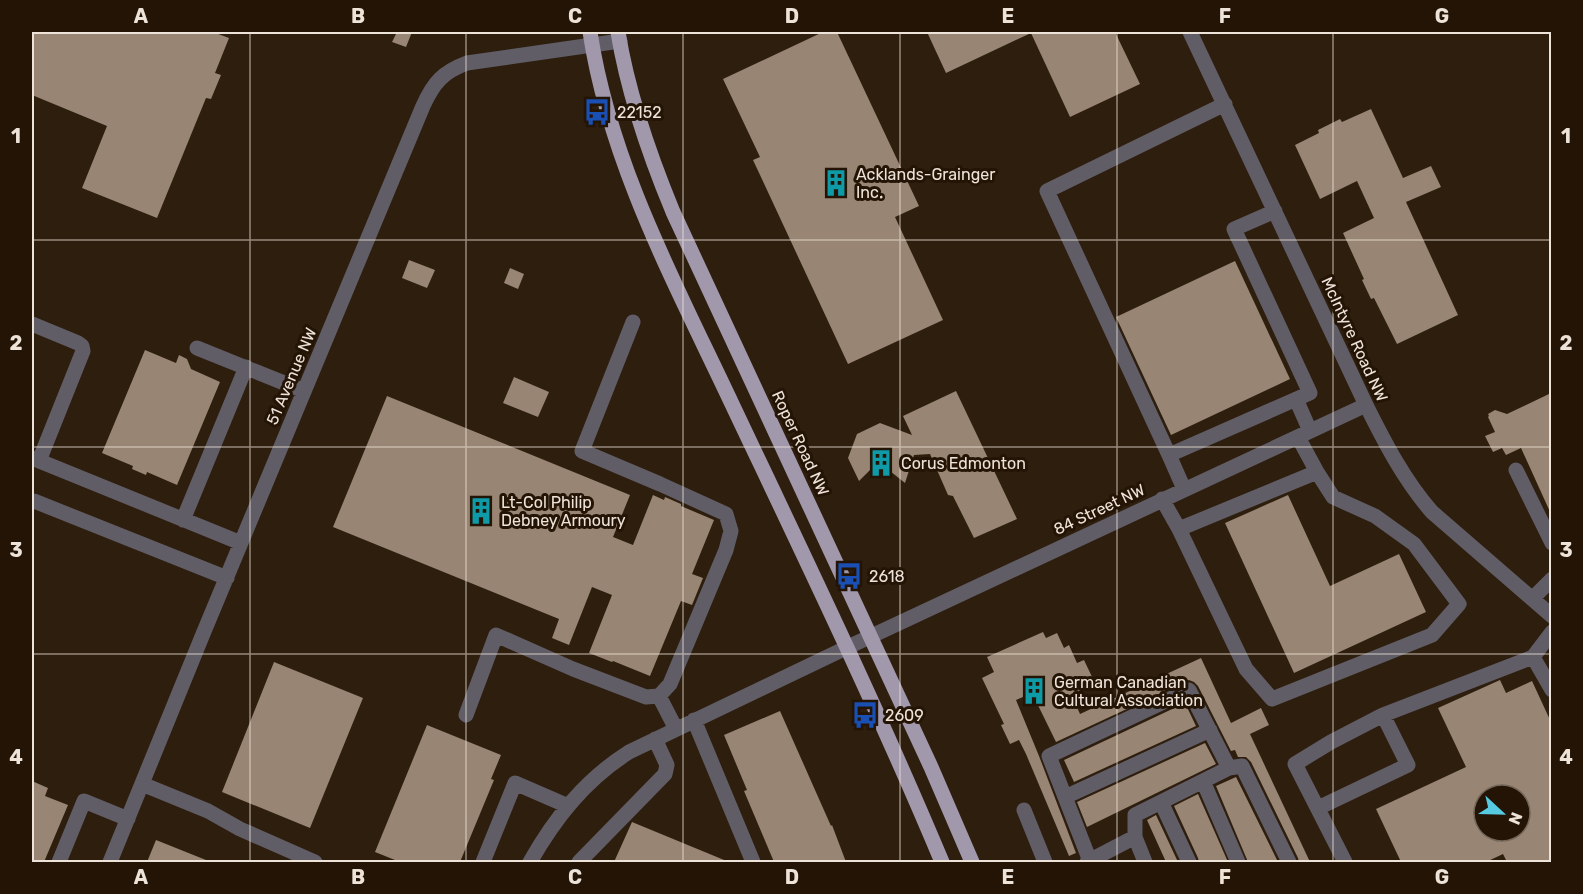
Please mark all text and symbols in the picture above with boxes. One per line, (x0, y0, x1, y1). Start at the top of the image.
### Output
text: A (134, 4, 149, 28)
text: B (351, 4, 365, 28)
text: C (568, 4, 582, 28)
text: D (785, 4, 799, 28)
text: E (1002, 4, 1014, 28)
text: F (1219, 4, 1231, 28)
text: G (1435, 4, 1449, 28)
bus stop icon: 22152 (582, 97, 612, 127)
place label: 22152 (617, 103, 662, 122)
text: 1 (11, 124, 21, 148)
text: 1 (1561, 124, 1571, 148)
place label: Acklands-Grainger Inc. (856, 165, 995, 202)
building icon: Acklands-Grainger Inc. (821, 168, 851, 198)
street label: McIntyre Road NW (1317, 274, 1392, 405)
street label: 51 Avenue NW (262, 325, 320, 428)
text: 2 (10, 331, 23, 355)
text: 2 (1560, 331, 1573, 355)
street label: Roper Road NW (768, 388, 833, 499)
building icon: Corus Edmonton (866, 448, 896, 478)
place label: Corus Edmonton (901, 454, 1026, 473)
street label: 84 Street NW (1051, 480, 1148, 539)
place label: Lt-Col Philip Debney Armoury (501, 493, 626, 530)
building icon: Lt-Col Philip Debney Armoury (466, 496, 496, 526)
text: 3 (9, 538, 23, 562)
text: 3 (1559, 538, 1573, 562)
bus stop icon: 2618 (834, 561, 864, 591)
place label: 2618 (869, 567, 905, 586)
place label: German Canadian Cultural Association (1054, 673, 1203, 710)
building icon: German Canadian Cultural Association (1019, 676, 1049, 706)
bus stop icon: 2609 (850, 700, 880, 730)
place label: 2609 (885, 706, 924, 725)
text: 4 (9, 745, 23, 769)
text: 4 (1559, 745, 1573, 769)
north arrow (1472, 783, 1532, 843)
text: N (1504, 810, 1526, 827)
text: A (134, 865, 149, 889)
text: B (351, 865, 365, 889)
text: C (568, 865, 582, 889)
text: D (785, 865, 799, 889)
text: E (1002, 865, 1014, 889)
text: F (1219, 865, 1231, 889)
text: G (1435, 865, 1449, 889)

